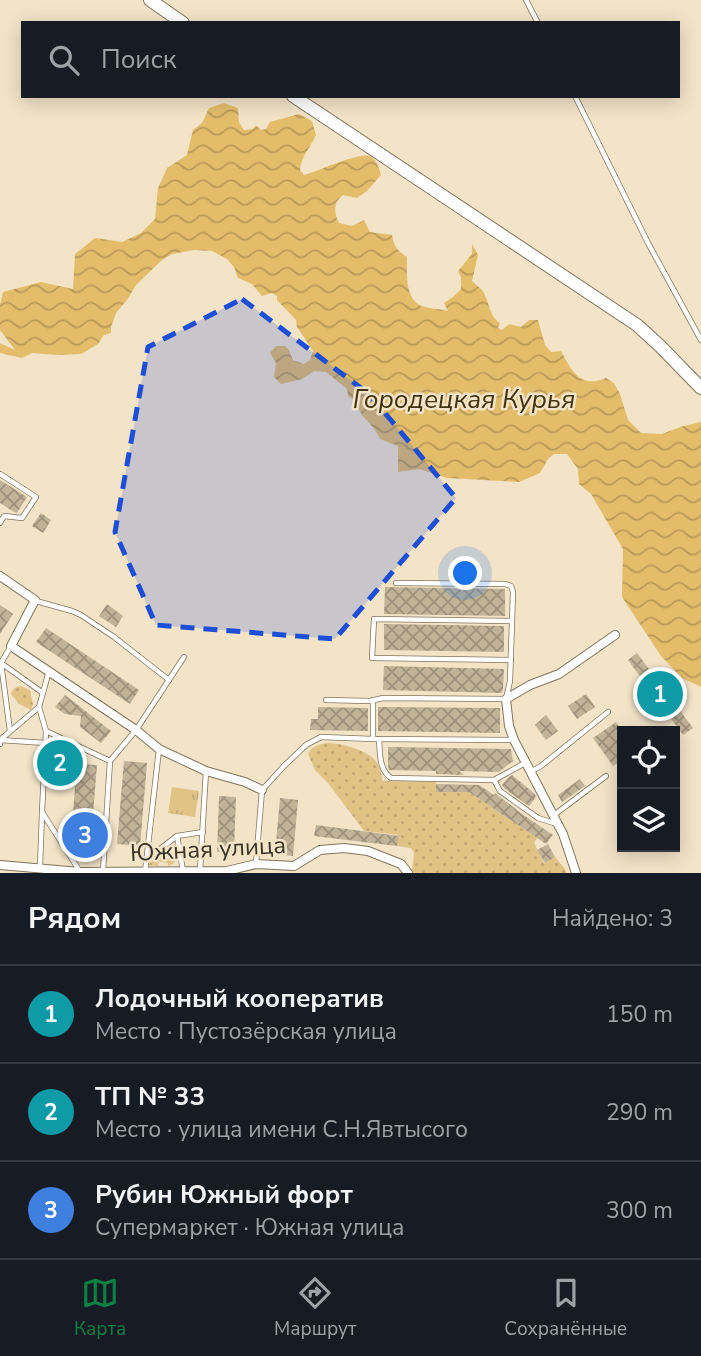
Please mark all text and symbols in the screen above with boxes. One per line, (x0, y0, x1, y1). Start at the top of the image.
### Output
search box (21, 21, 680, 98)
icon: search (45, 41, 83, 79)
text: Поиск (101, 42, 177, 77)
water label: Городецкая Курья (353, 382, 575, 417)
your location (448, 556, 482, 590)
pin: 1 (637, 668, 683, 720)
map controls (617, 726, 680, 852)
button: locate (617, 726, 680, 789)
pin: 2 (37, 737, 83, 789)
button: layers (617, 789, 680, 852)
pin: 3 (62, 809, 108, 861)
street label: Южная улица (129, 829, 287, 869)
text: Рядом (28, 898, 121, 939)
text: Найдено: 3 (552, 903, 673, 934)
text: Лодочный кооператив (95, 981, 384, 1016)
text: 1 (44, 999, 58, 1030)
text: 150 m (606, 999, 673, 1030)
text: Место · Пустозёрская улица (95, 1016, 397, 1047)
text: ТП № 33 (95, 1079, 205, 1114)
text: 2 (44, 1097, 58, 1128)
text: 290 m (606, 1097, 673, 1128)
text: Место · улица имени С.Н.Явтысого (95, 1114, 468, 1145)
text: Рубин Южный форт (95, 1177, 353, 1212)
text: 3 (44, 1195, 58, 1226)
text: 300 m (606, 1195, 673, 1226)
text: Супермаркет · Южная улица (95, 1212, 404, 1243)
tab: Карта (74, 1274, 126, 1342)
tab: Маршрут (274, 1274, 357, 1342)
tab: Сохранённые (504, 1274, 627, 1342)

